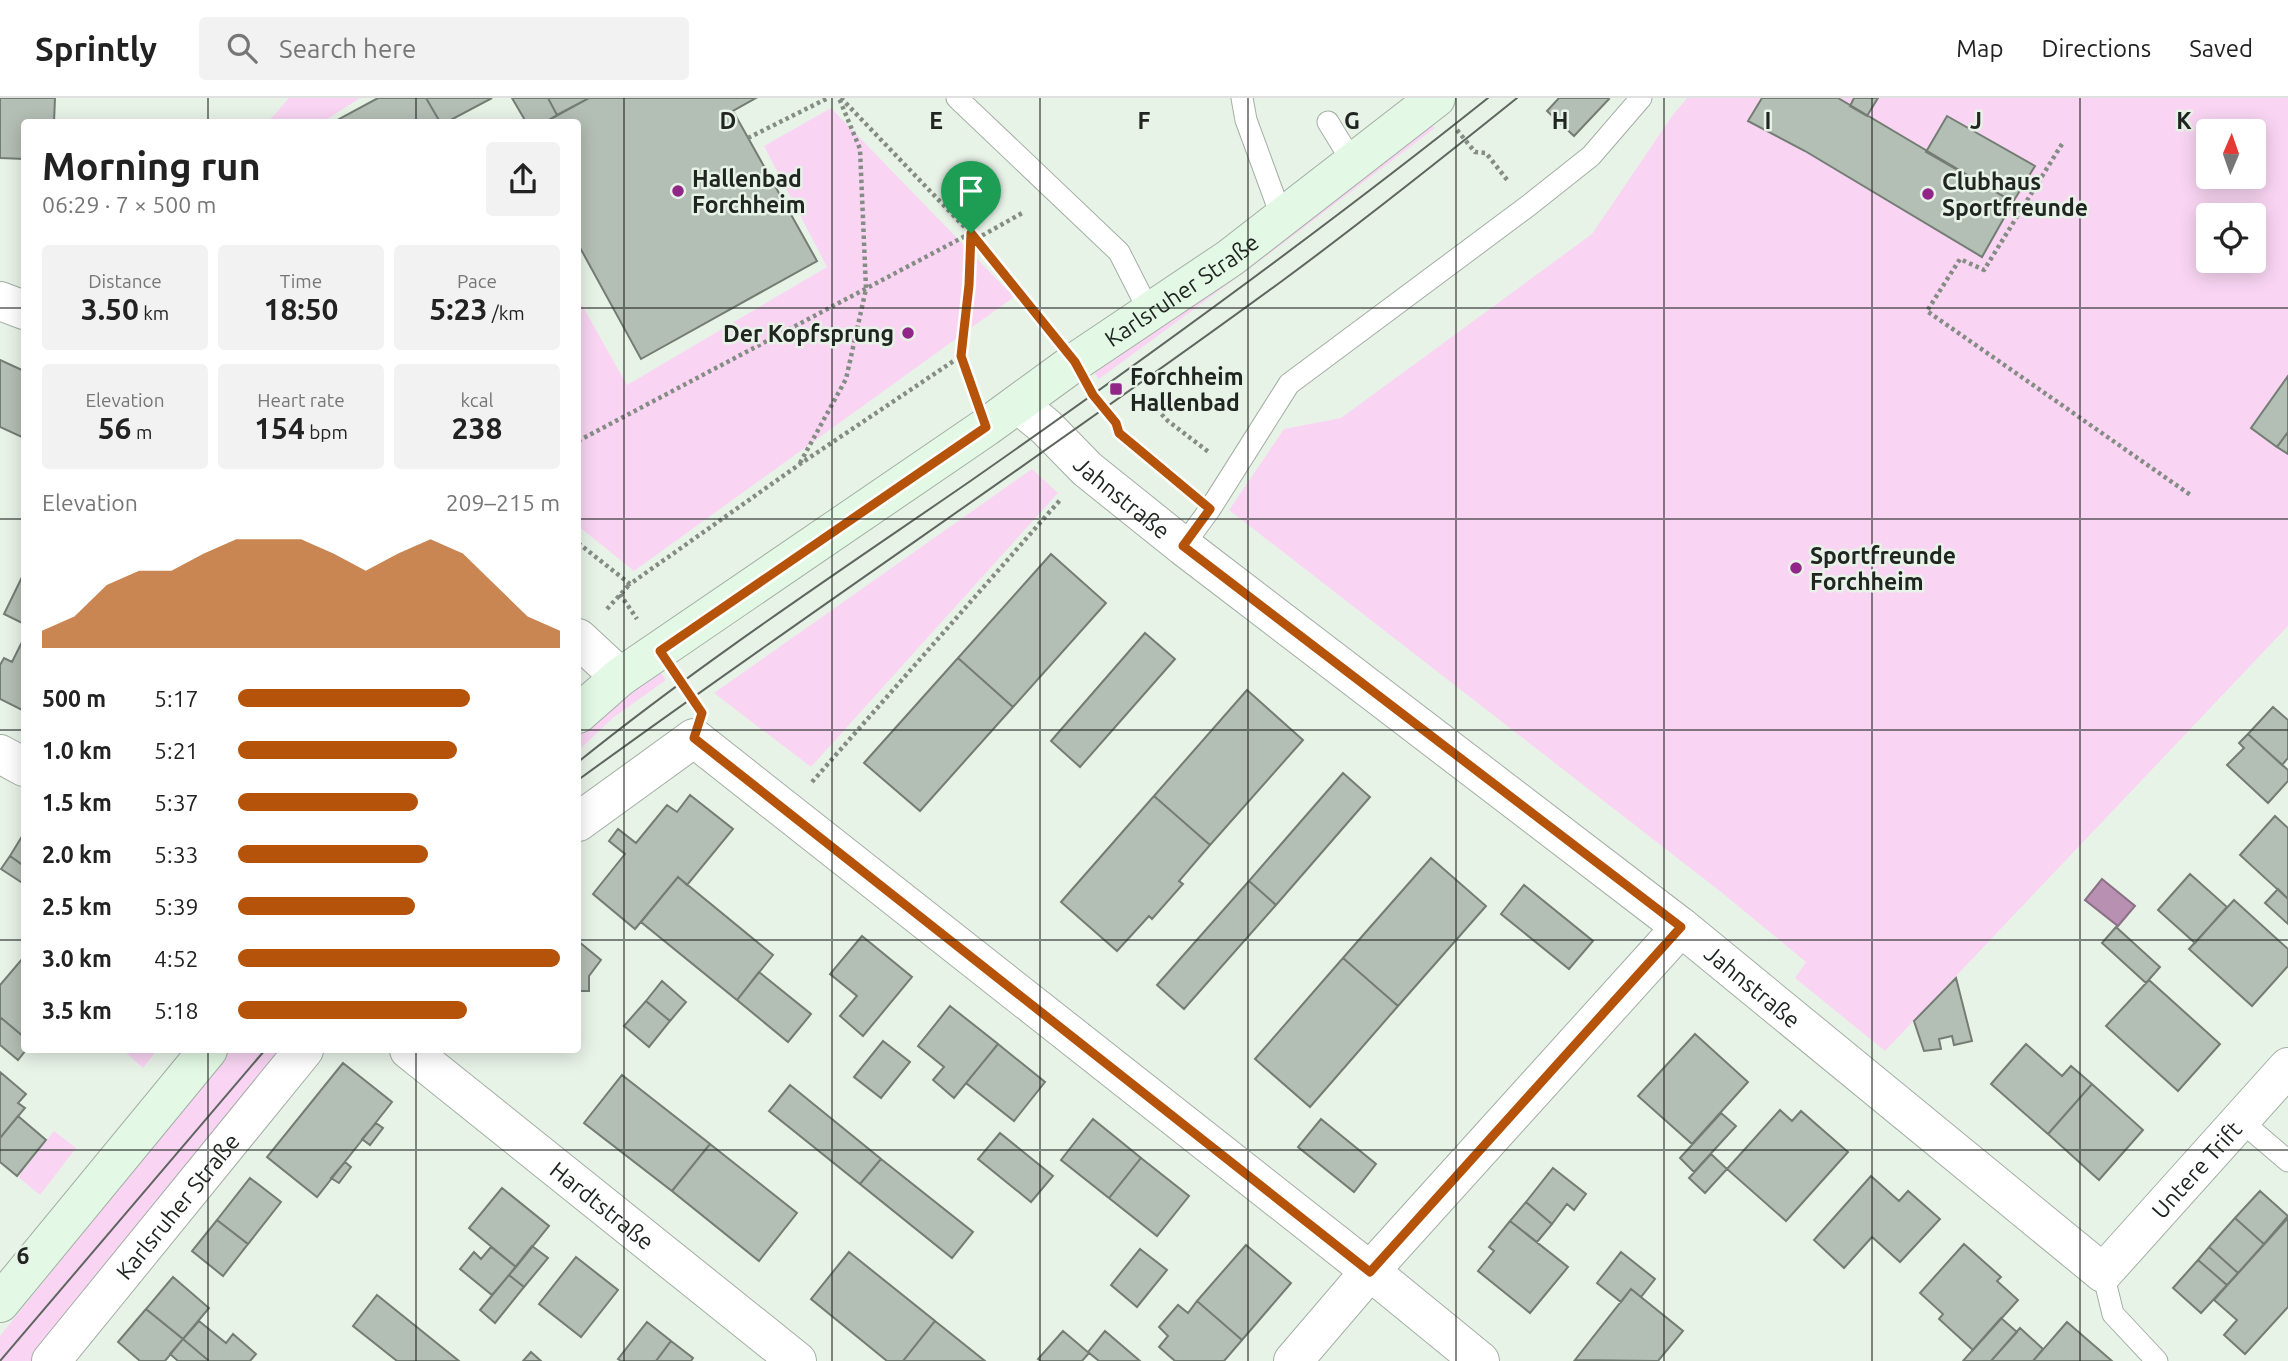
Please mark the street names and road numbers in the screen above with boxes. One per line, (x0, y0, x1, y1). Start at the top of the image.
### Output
street label: Karlsruher Straße (1100, 228, 1263, 351)
street label: Jahnstraße (1069, 451, 1175, 543)
street label: Jahnstraße (1700, 940, 1806, 1032)
street label: Untere Trift (2146, 1116, 2246, 1223)
street label: Karlsruher Straße (111, 1128, 244, 1284)
street label: Hardtstraße (546, 1156, 659, 1254)

